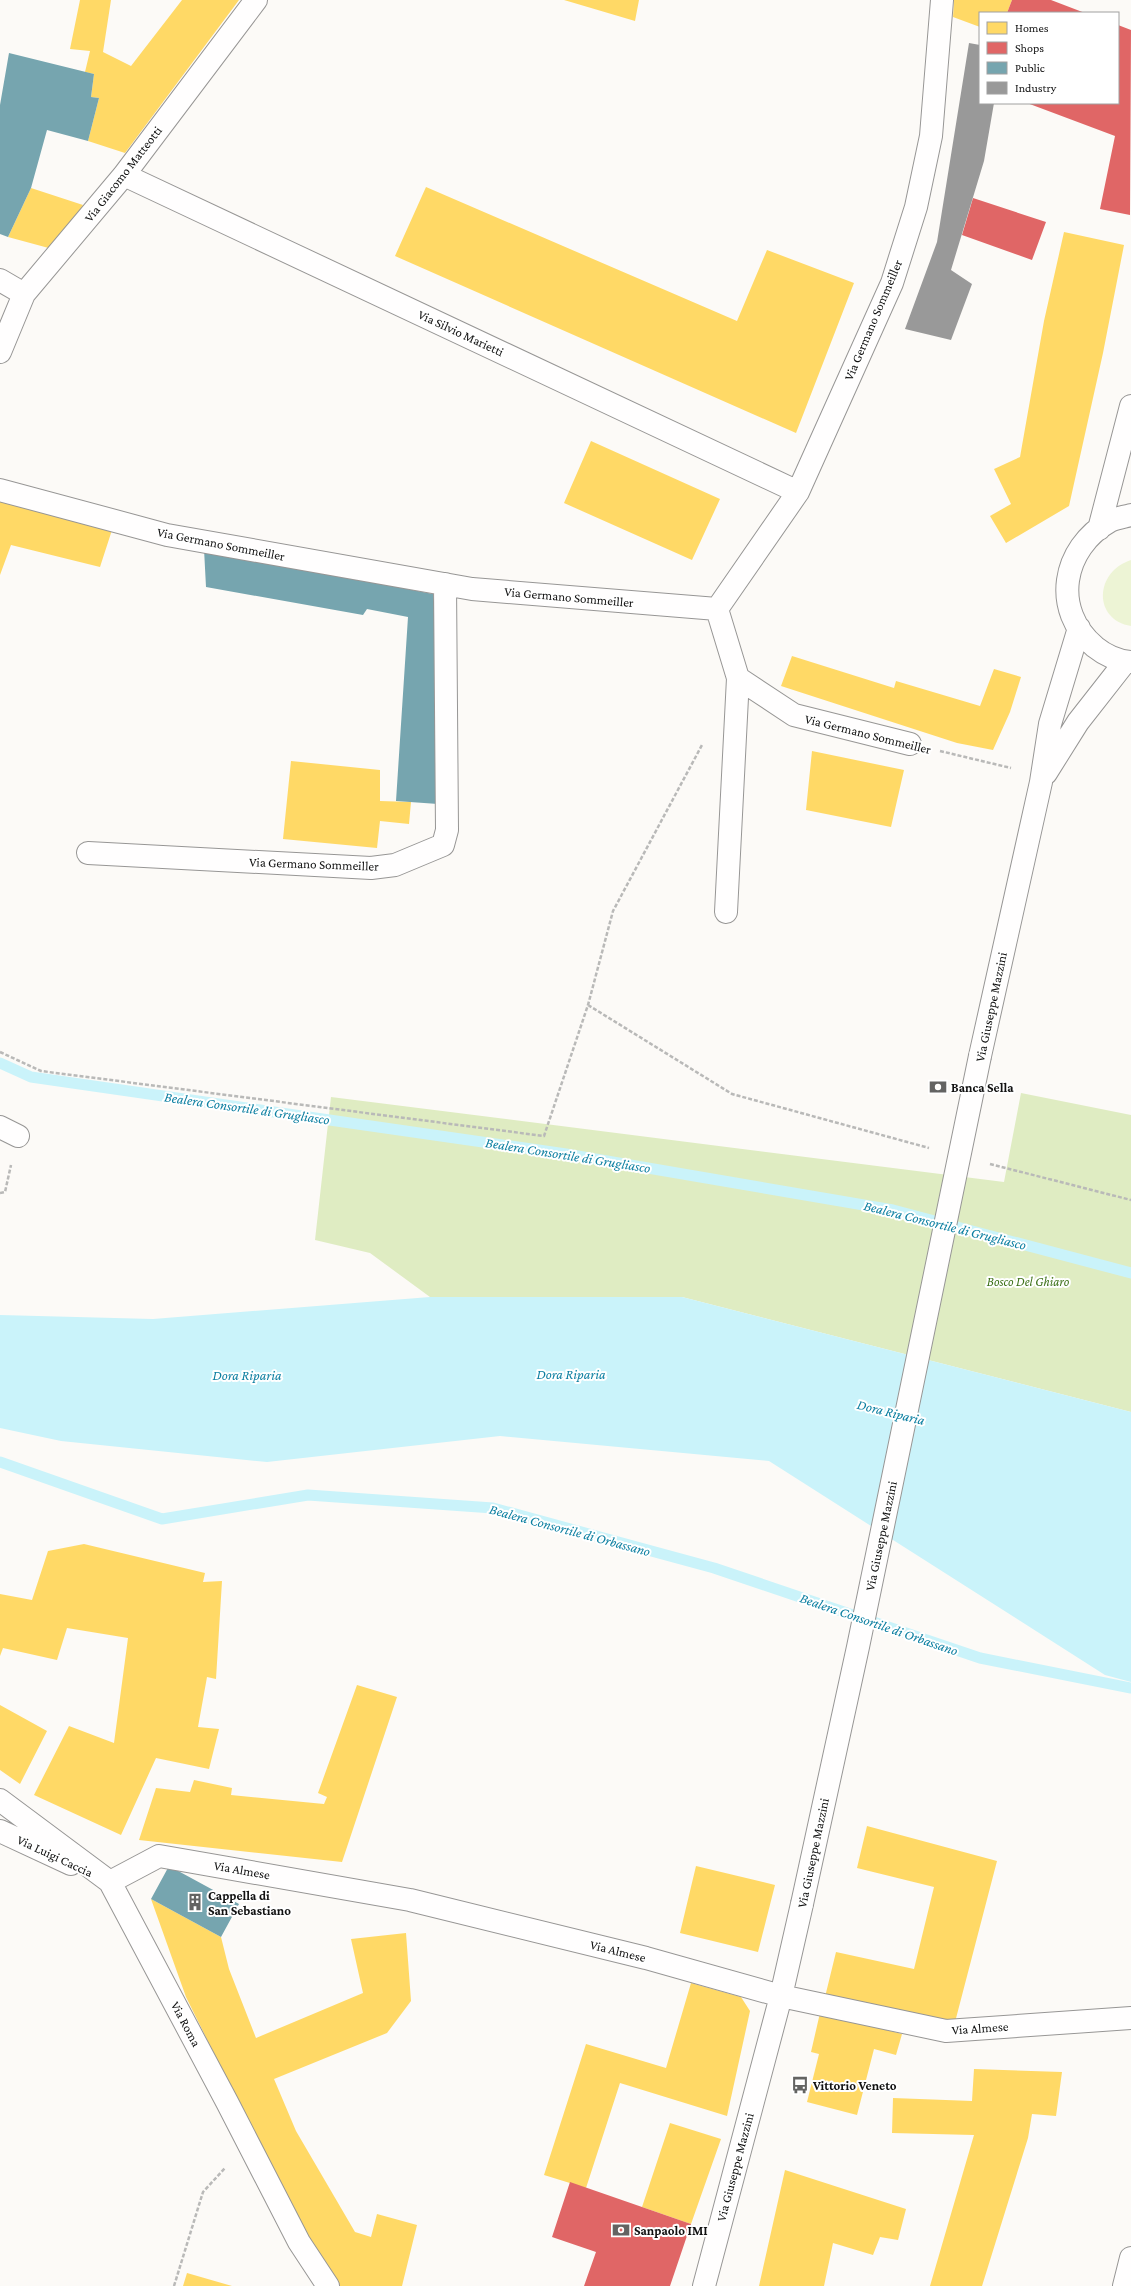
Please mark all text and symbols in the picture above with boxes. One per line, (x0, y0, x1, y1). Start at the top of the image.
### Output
legend (979, 12, 1119, 104)
text: Homes (1015, 21, 1049, 35)
text: Shops (1015, 41, 1044, 55)
text: Public (1015, 61, 1045, 75)
text: Industry (1015, 81, 1057, 95)
street label: Via Giacomo Matteotti (81, 123, 165, 225)
street label: Via Germano Sommeiller (841, 257, 905, 383)
street label: Via Silvio Marietti (416, 307, 507, 360)
street label: Via Germano Sommeiller (156, 524, 286, 564)
street label: Via Germano Sommeiller (504, 584, 635, 610)
street label: Via Germano Sommeiller (803, 711, 933, 757)
street label: Via Germano Sommeiller (249, 854, 379, 874)
street label: Via Giuseppe Mazzini (972, 950, 1010, 1063)
bank icon: Banca Sella (928, 1077, 948, 1097)
place label: Banca Sella (951, 1080, 1014, 1095)
water label: Bealera Consortile di Grugliasco (163, 1088, 331, 1128)
water label: Bealera Consortile di Grugliasco (484, 1134, 652, 1176)
water label: Bealera Consortile di Grugliasco (862, 1197, 1028, 1253)
park label: Bosco Del Ghiaro (987, 1274, 1070, 1289)
water label: Dora Riparia (536, 1366, 606, 1382)
water label: Dora Riparia (212, 1367, 282, 1383)
water label: Dora Riparia (856, 1396, 927, 1428)
street label: Via Giuseppe Mazzini (862, 1479, 900, 1592)
water label: Bealera Consortile di Orbassano (488, 1501, 652, 1559)
water label: Bealera Consortile di Orbassano (798, 1589, 960, 1659)
street label: Via Giuseppe Mazzini (794, 1796, 832, 1909)
street label: Via Luigi Caccia (15, 1832, 95, 1880)
street label: Via Almese (213, 1858, 272, 1882)
place label: Cappella di San Sebastiano (208, 1888, 291, 1918)
building icon: Cappella di San Sebastiano (185, 1892, 205, 1912)
street label: Via Almese (589, 1937, 648, 1965)
street label: Via Roma (168, 1999, 204, 2049)
street label: Via Almese (951, 2019, 1009, 2037)
bus stop icon: Vittorio Veneto (790, 2075, 810, 2095)
place label: Vittorio Veneto (812, 2078, 897, 2093)
street label: Via Giuseppe Mazzini (713, 2110, 757, 2223)
bank icon: Sanpaolo IMI (611, 2220, 631, 2240)
place label: Sanpaolo IMI (634, 2223, 708, 2238)

